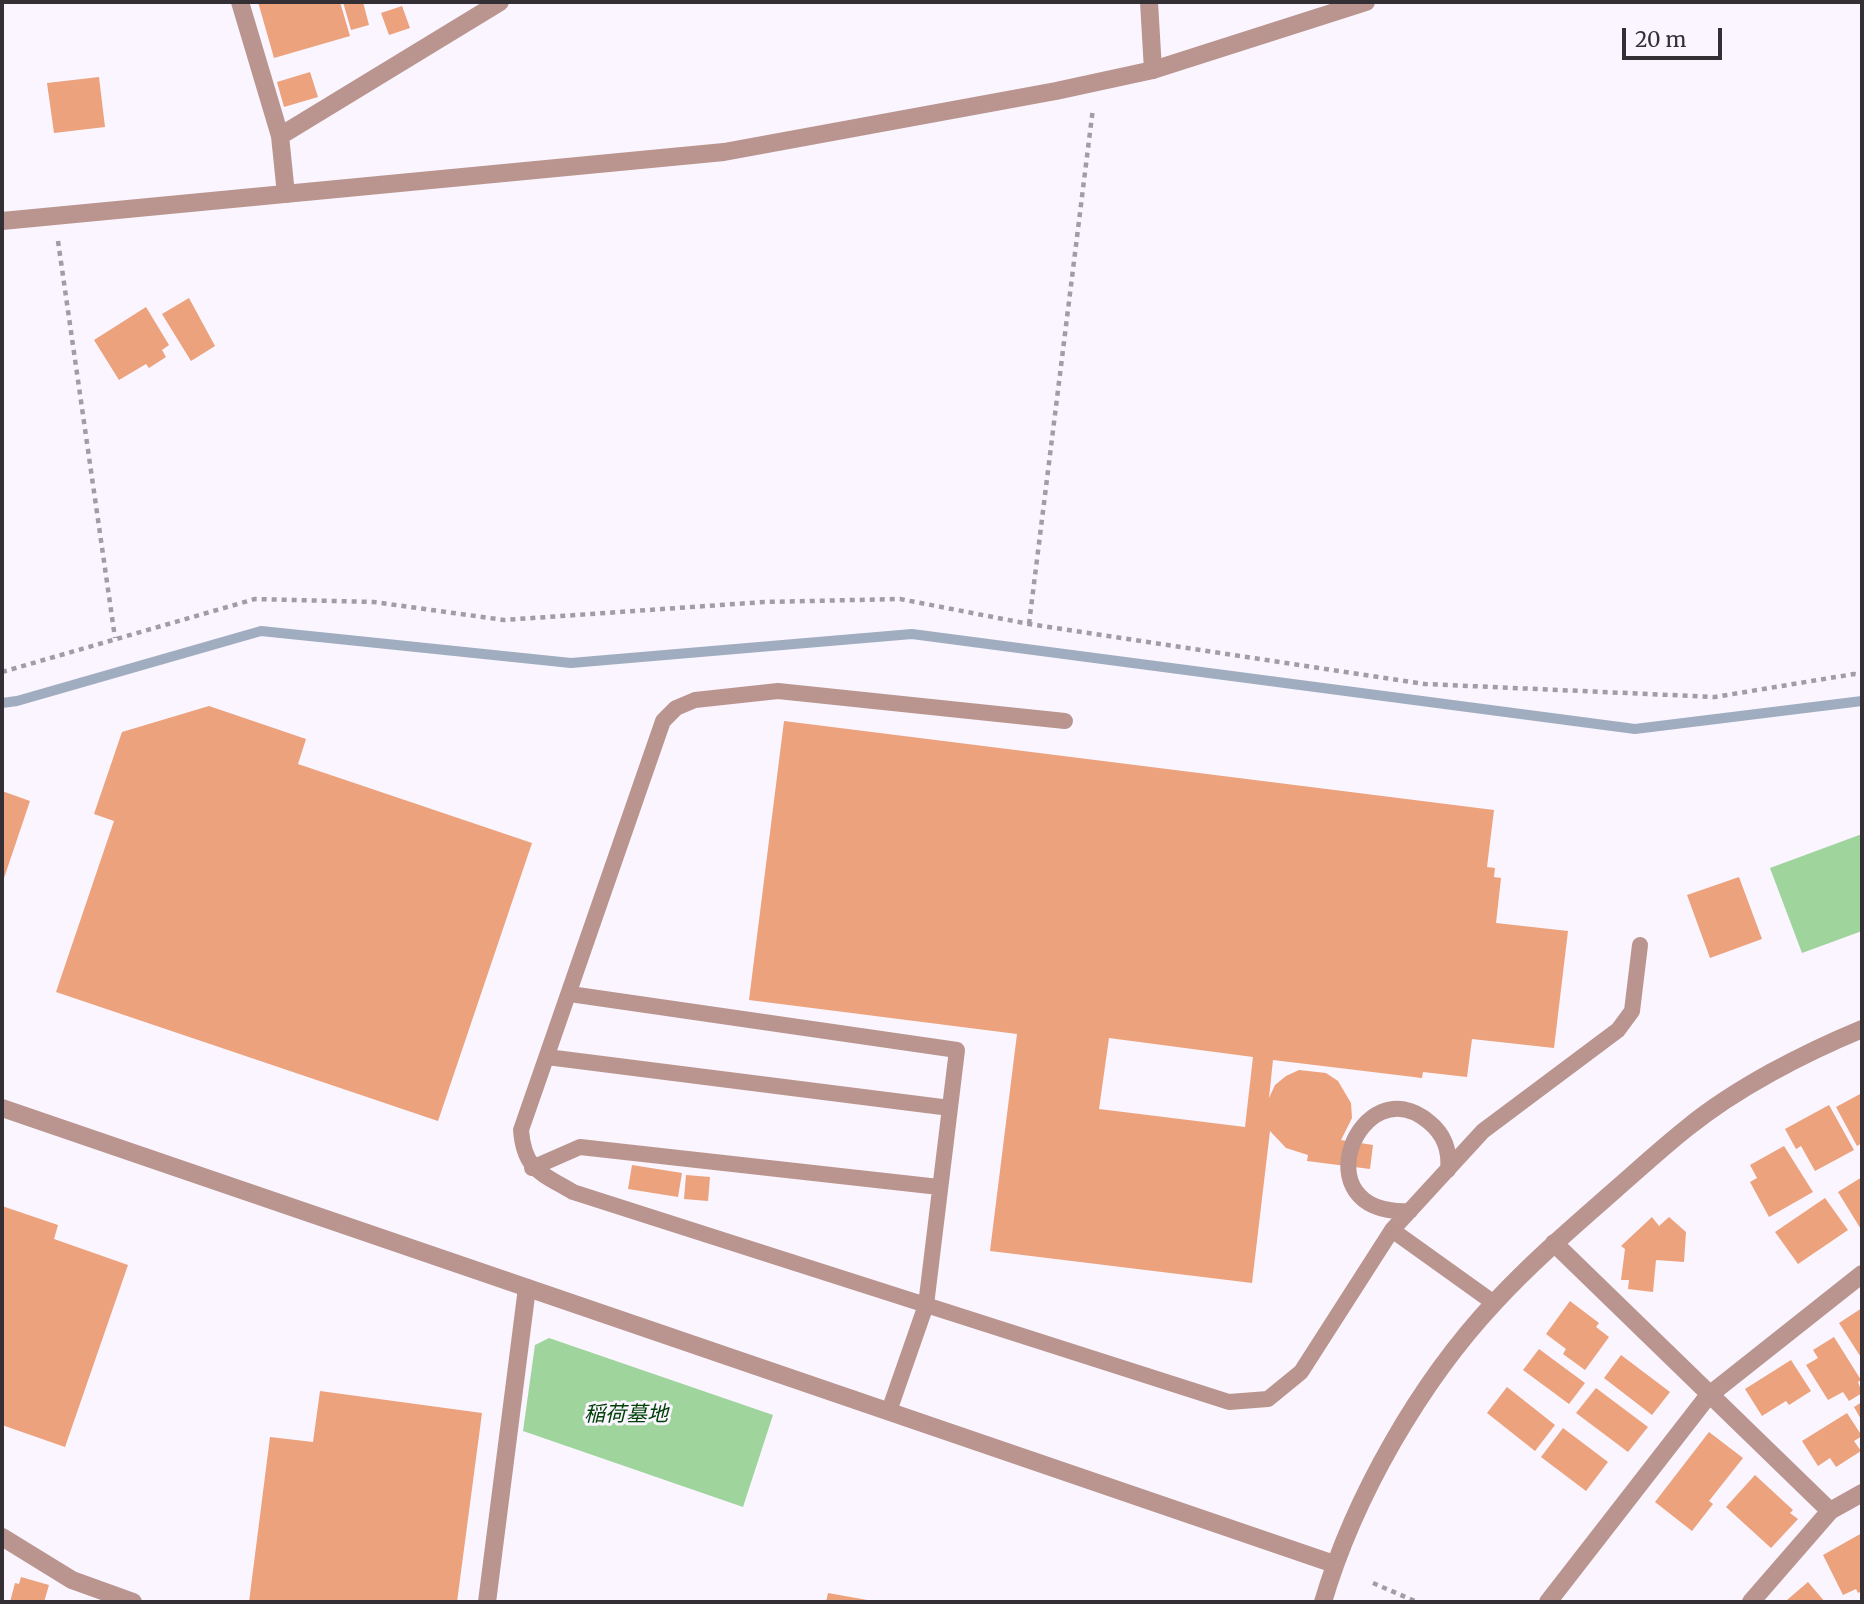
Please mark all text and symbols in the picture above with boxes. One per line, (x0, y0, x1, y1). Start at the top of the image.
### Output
scale bar (1626, 14, 1726, 58)
text: 20 m (1635, 26, 1686, 53)
park label: 稲荷墓地 (584, 1402, 668, 1428)

